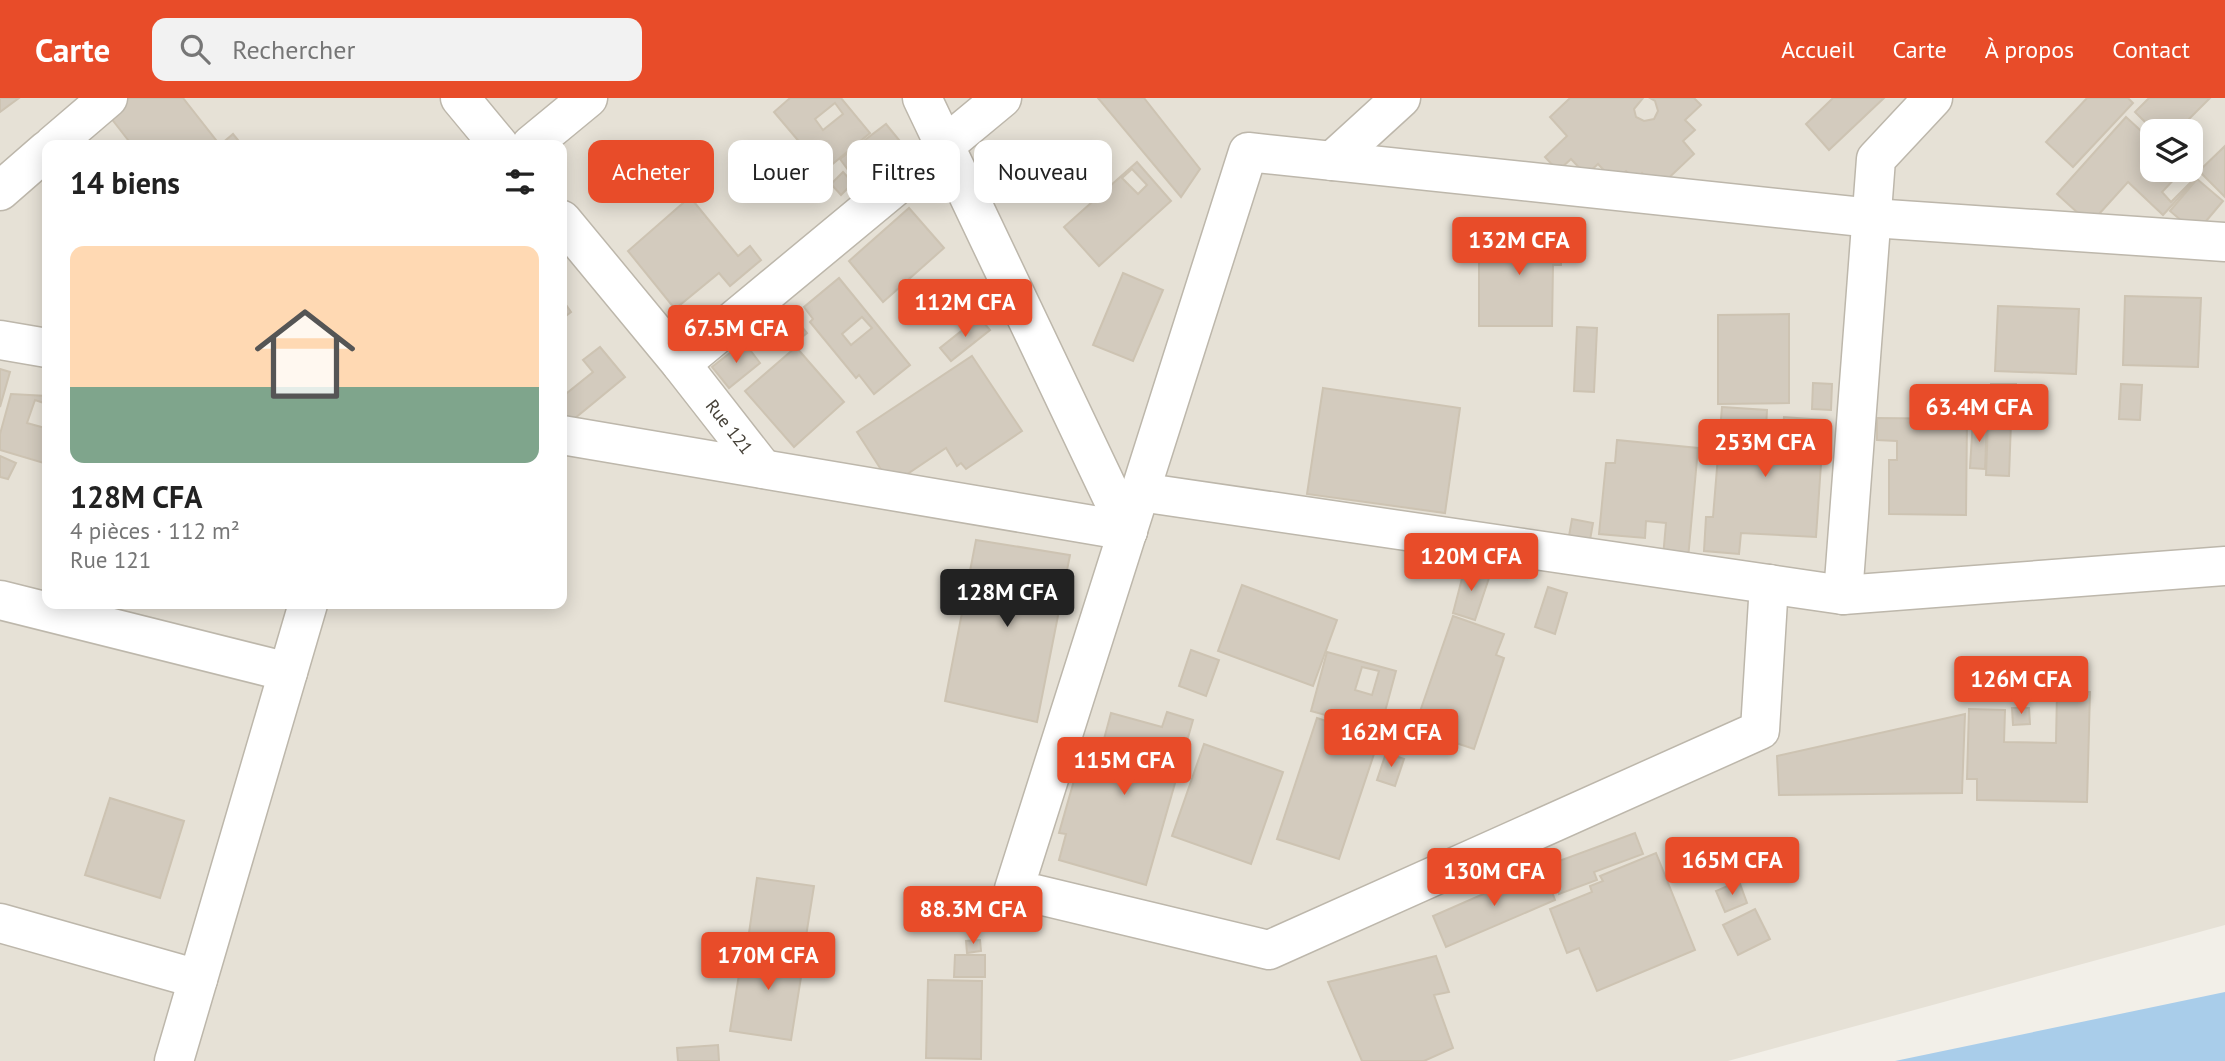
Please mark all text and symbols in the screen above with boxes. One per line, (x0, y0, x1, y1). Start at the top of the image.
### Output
search box (152, 18, 642, 81)
text: Carte (35, 28, 110, 71)
icon: search (176, 30, 214, 68)
text: Rechercher (232, 33, 355, 66)
text: Accueil (1781, 34, 1855, 65)
text: Carte (1893, 34, 1947, 65)
text: À propos (1985, 34, 2074, 65)
text: Contact (2112, 34, 2190, 65)
map controls (2140, 119, 2203, 182)
button: layers (2140, 119, 2203, 182)
chip: Acheter (588, 140, 714, 203)
chip: Louer (728, 140, 833, 203)
chip: Filtres (847, 140, 960, 203)
chip: Nouveau (974, 140, 1112, 203)
text: 14 biens (70, 163, 180, 202)
icon: filters (501, 163, 539, 201)
pin: 132M CFA (1447, 218, 1591, 277)
text: 132M CFA (1468, 225, 1570, 254)
pin: 112M CFA (893, 280, 1037, 339)
text: 112M CFA (914, 287, 1016, 316)
icon: home (242, 291, 368, 417)
pin: 67.5M CFA (656, 306, 816, 365)
text: 67.5M CFA (684, 313, 788, 342)
pin: 63.4M CFA (1899, 384, 2059, 444)
text: 63.4M CFA (1925, 392, 2033, 421)
street label: Rue 121 (701, 394, 758, 459)
pin: 253M CFA (1693, 420, 1837, 479)
text: 253M CFA (1714, 427, 1816, 456)
text: 128M CFA (70, 477, 202, 516)
text: 4 pièces · 112 m² (70, 516, 240, 545)
pin: 120M CFA (1399, 533, 1543, 593)
text: 120M CFA (1420, 541, 1522, 570)
text: Rue 121 (70, 545, 151, 574)
pin: 128M CFA (935, 570, 1079, 629)
text: 128M CFA (956, 577, 1058, 606)
pin: 126M CFA (1949, 656, 2093, 716)
text: 126M CFA (1970, 664, 2072, 693)
pin: 162M CFA (1319, 710, 1463, 769)
text: 162M CFA (1340, 717, 1442, 746)
pin: 115M CFA (1052, 738, 1196, 797)
text: 115M CFA (1073, 745, 1175, 774)
pin: 165M CFA (1660, 838, 1804, 897)
text: 165M CFA (1681, 845, 1783, 874)
pin: 130M CFA (1422, 848, 1566, 908)
text: 130M CFA (1443, 856, 1545, 885)
pin: 88.3M CFA (893, 886, 1053, 946)
text: 88.3M CFA (919, 894, 1027, 923)
pin: 170M CFA (696, 932, 840, 992)
text: 170M CFA (717, 940, 819, 969)

